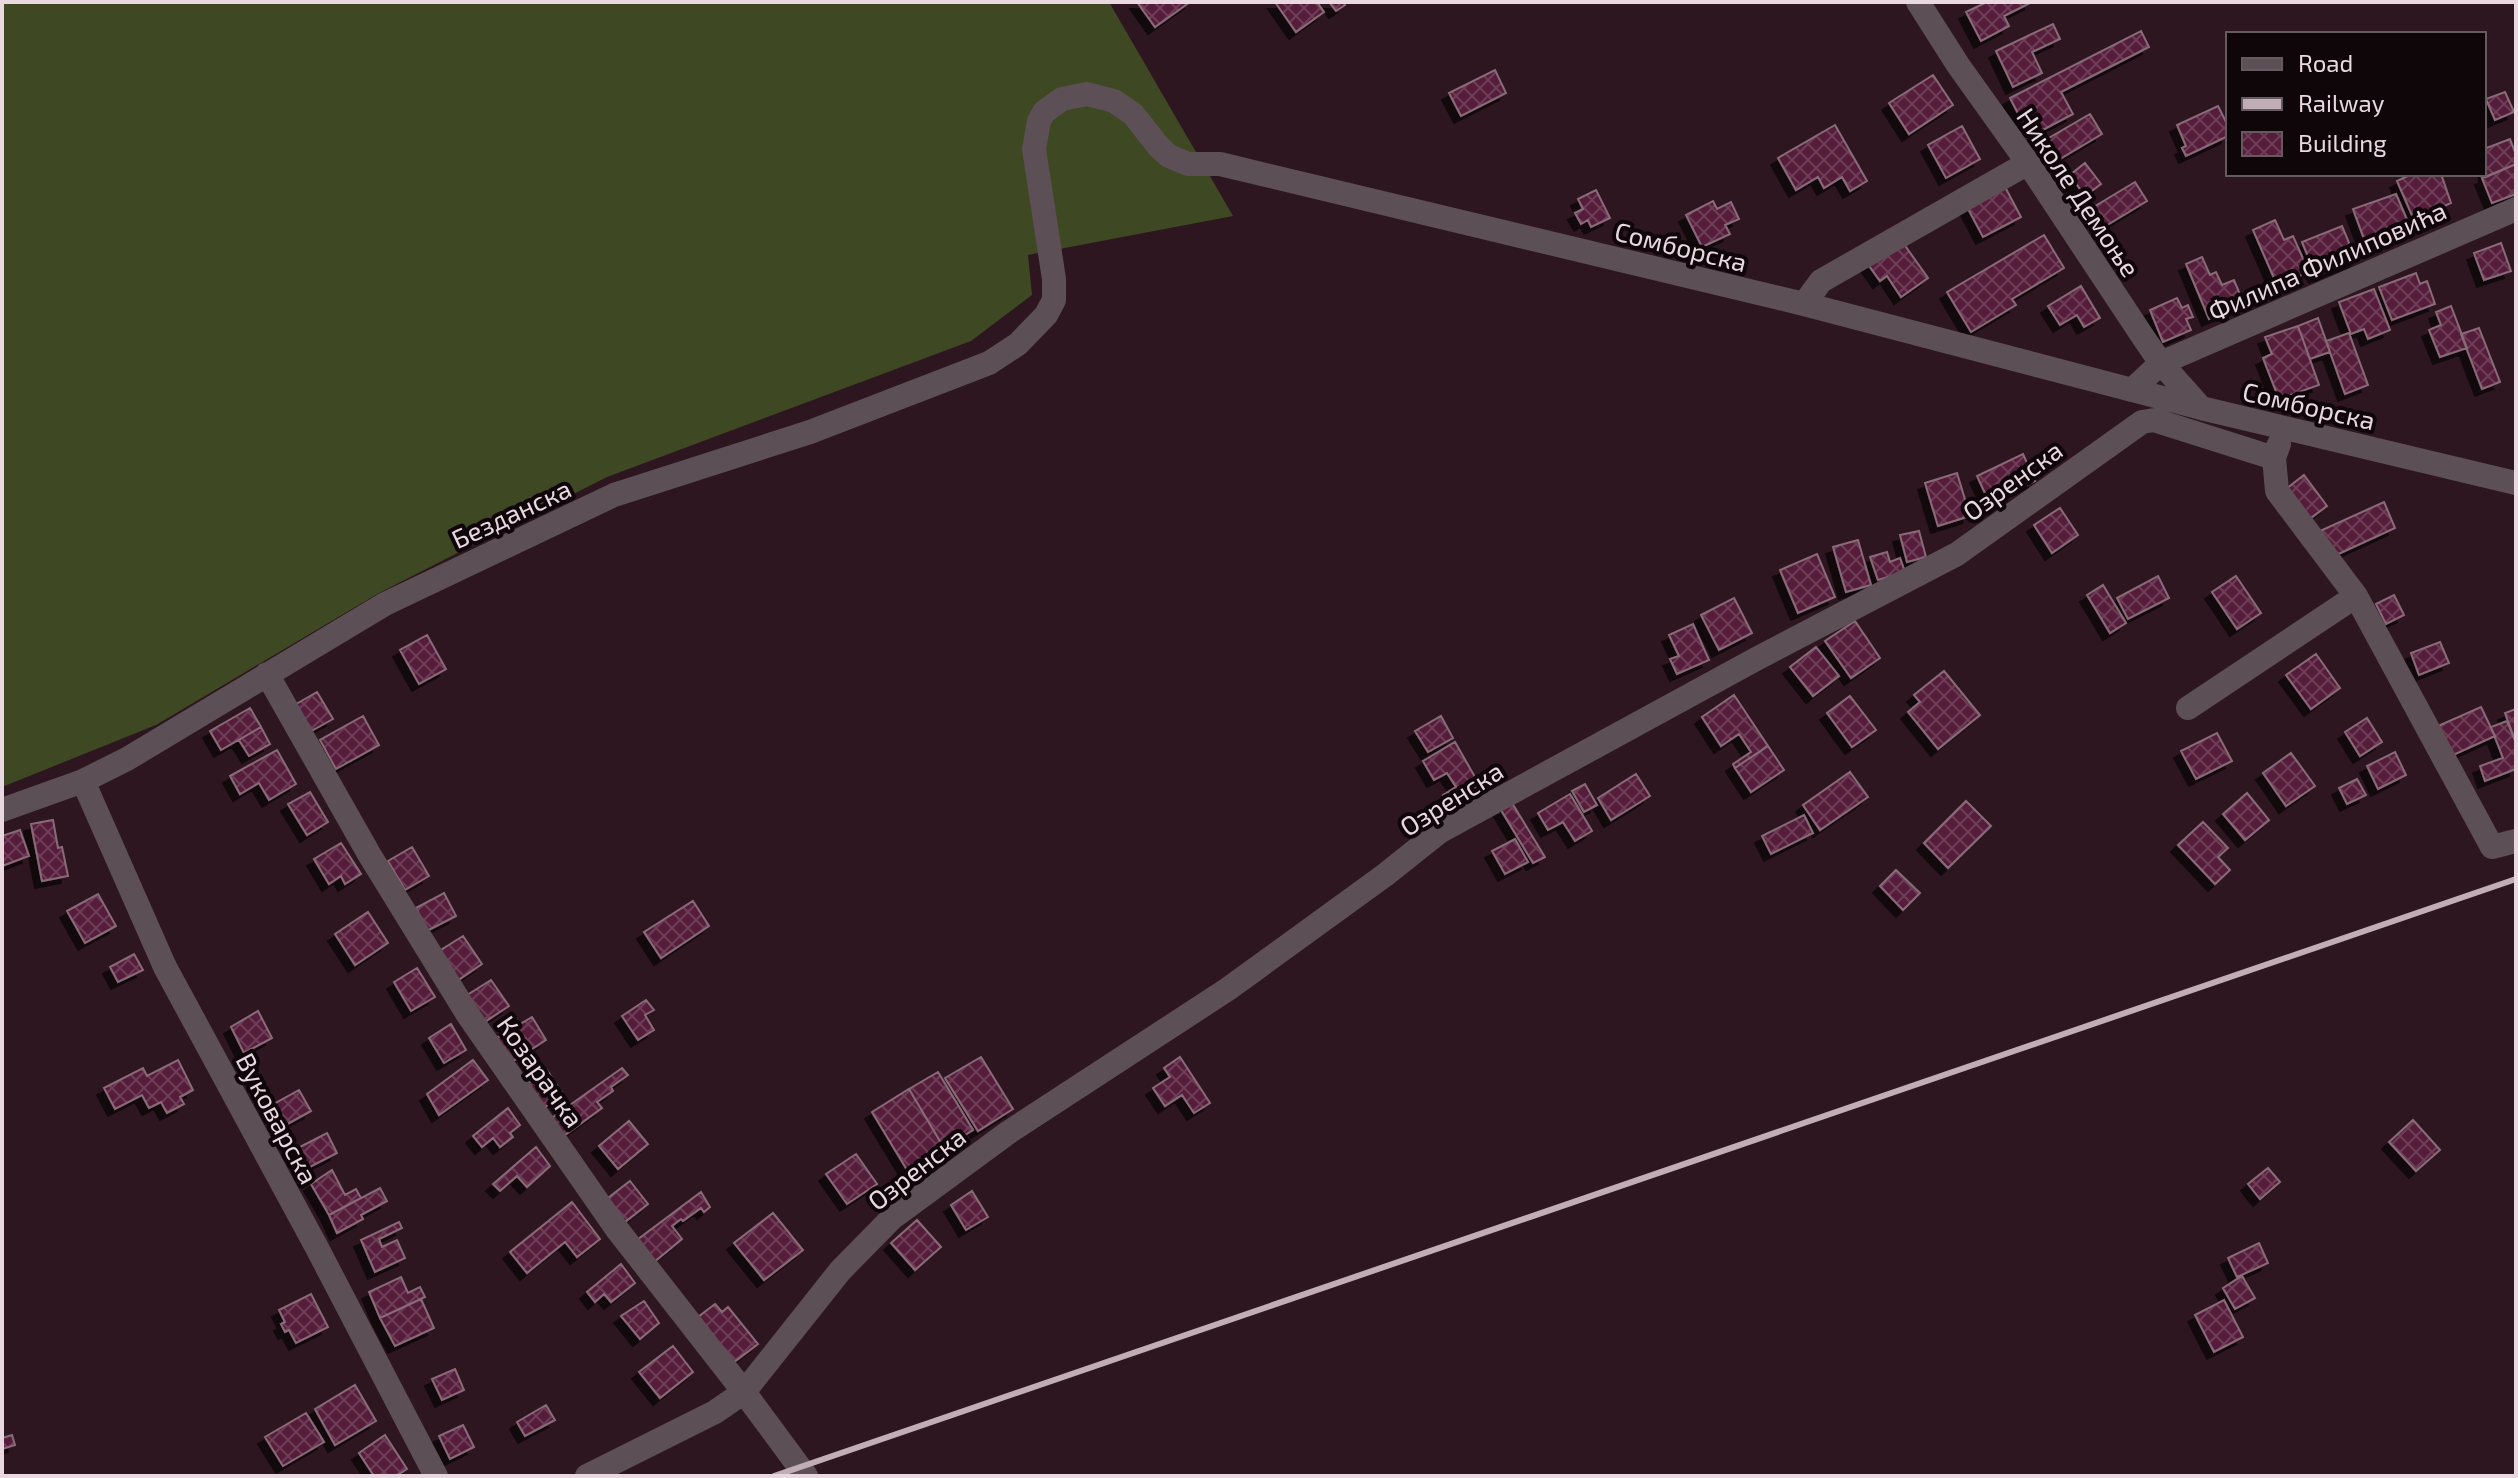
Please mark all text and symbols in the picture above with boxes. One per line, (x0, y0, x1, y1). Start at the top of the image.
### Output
legend (2226, 32, 2486, 176)
text: Road (2298, 48, 2353, 77)
text: Railway (2298, 88, 2385, 117)
street label: Николе Демоње (2011, 102, 2147, 282)
text: Building (2298, 128, 2387, 157)
street label: Филипа Филиповића (2203, 194, 2451, 326)
street label: Сомборска (1612, 215, 1750, 277)
street label: Сомборска (2240, 375, 2378, 435)
street label: Озренска (1956, 433, 2068, 527)
street label: Безданска (446, 472, 576, 554)
street label: Озренска (1394, 754, 1508, 842)
street label: Козарачка (491, 1009, 591, 1133)
street label: Вуковарска (230, 1047, 325, 1189)
street label: Озренска (861, 1120, 971, 1216)

